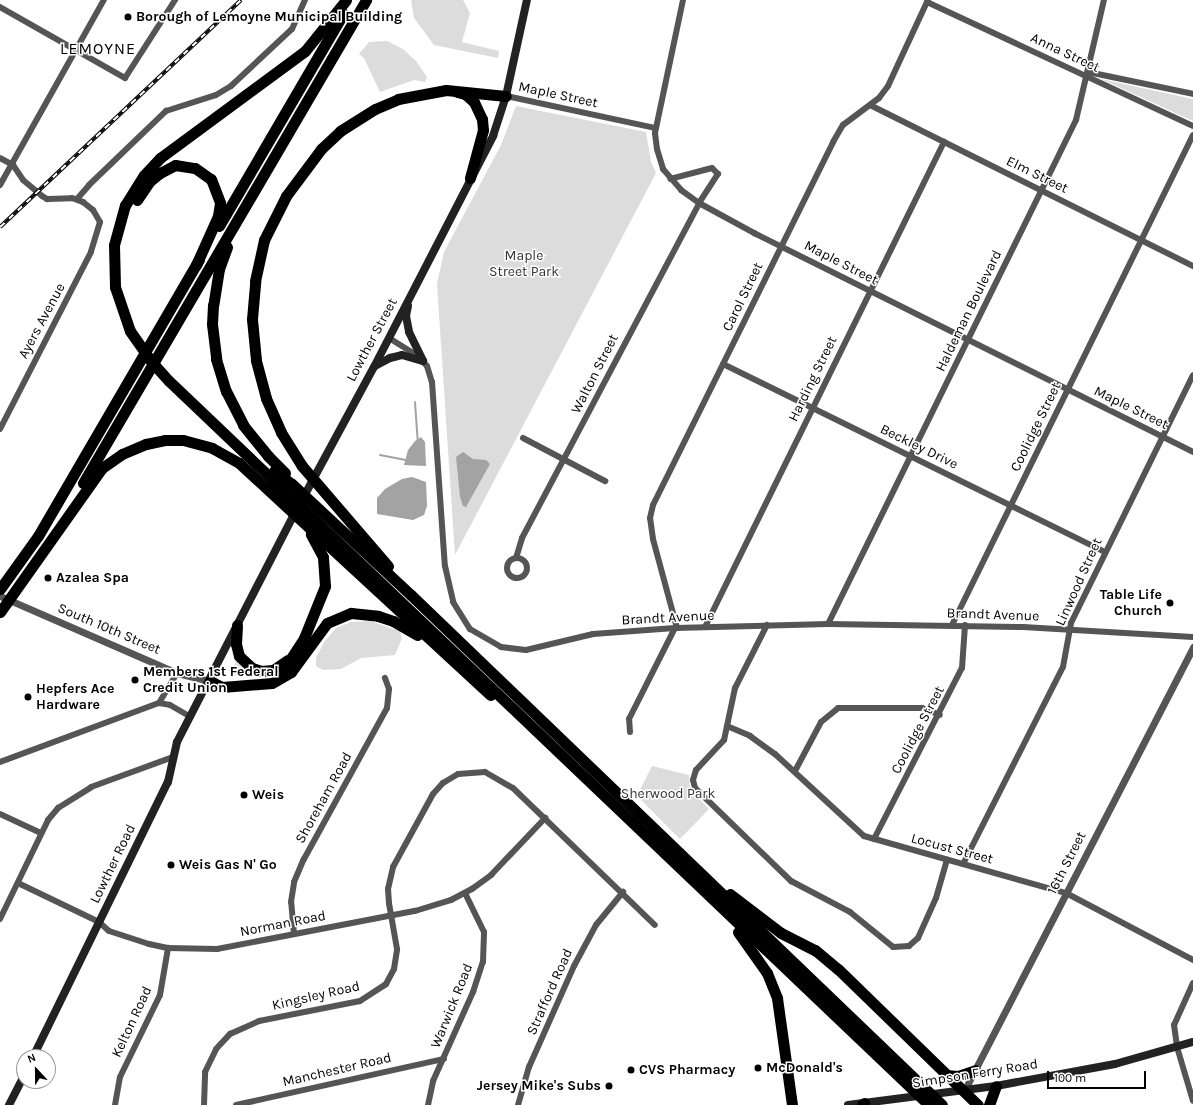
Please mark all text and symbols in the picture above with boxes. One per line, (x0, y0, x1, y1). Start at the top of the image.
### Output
place label: Borough of Lemoyne Municipal Building (136, 9, 402, 25)
marker: Borough of Lemoyne Municipal Building (123, 12, 133, 22)
street label: Anna Street (1028, 30, 1102, 76)
district label: LEMOYNE (60, 39, 136, 59)
street label: Maple Street (517, 78, 599, 112)
street label: Elm Street (1003, 153, 1071, 197)
street label: Maple Street (801, 237, 881, 289)
park label: Maple Street Park (489, 248, 559, 280)
street label: Haldeman Boulevard (932, 248, 1006, 374)
street label: Carol Street (719, 260, 767, 334)
street label: Ayers Avenue (15, 280, 69, 362)
street label: Lowther Street (343, 295, 401, 385)
street label: Walton Street (568, 332, 622, 416)
street label: Harding Street (785, 334, 841, 424)
street label: Coolidge Street (1007, 380, 1065, 474)
street label: Maple Street (1091, 383, 1171, 433)
street label: Beckley Drive (877, 421, 961, 473)
street label: Linwood Street (1052, 535, 1106, 629)
place label: Azalea Spa (56, 570, 129, 586)
marker: Azalea Spa (43, 573, 53, 583)
place label: Table Life Church (1100, 587, 1162, 620)
marker: Table Life Church (1165, 598, 1175, 608)
street label: South 10th Street (55, 600, 163, 658)
street label: Brandt Avenue (946, 605, 1040, 625)
street label: Brandt Avenue (621, 607, 715, 629)
place label: Members 1st Federal Credit Union (143, 664, 278, 696)
marker: Members 1st Federal Credit Union (130, 675, 140, 685)
place label: Hepfers Ace Hardware (36, 681, 114, 714)
street label: Coolidge Street (888, 683, 948, 777)
marker: Hepfers Ace Hardware (23, 692, 33, 702)
street label: Shoreham Road (292, 749, 356, 847)
park label: Sherwood Park (621, 786, 715, 802)
place label: Weis (252, 787, 284, 803)
marker: Weis (239, 790, 249, 800)
street label: Lowther Road (87, 822, 139, 906)
street label: 16th Street (1044, 829, 1090, 897)
street label: Locust Street (909, 830, 995, 868)
place label: Weis Gas N' Go (179, 857, 277, 873)
marker: Weis Gas N' Go (166, 860, 176, 870)
street label: Norman Road (239, 907, 327, 941)
street label: Strafford Road (523, 946, 577, 1038)
street label: Warwick Road (427, 961, 477, 1051)
street label: Kingsley Road (270, 978, 362, 1014)
street label: Kelton Road (108, 984, 156, 1060)
north arrow (16, 1049, 56, 1089)
street label: Manchester Road (281, 1049, 393, 1091)
text: N (26, 1051, 38, 1066)
street label: Simpson Ferry Road (911, 1056, 1039, 1092)
place label: McDonald's (766, 1060, 843, 1076)
place label: CVS Pharmacy (639, 1062, 735, 1078)
marker: McDonald's (753, 1063, 763, 1073)
scale bar (1049, 1063, 1148, 1089)
marker: CVS Pharmacy (626, 1065, 636, 1075)
text: 100 m (1054, 1071, 1086, 1085)
place label: Jersey Mike's Subs (477, 1078, 601, 1094)
marker: Jersey Mike's Subs (604, 1081, 614, 1091)

